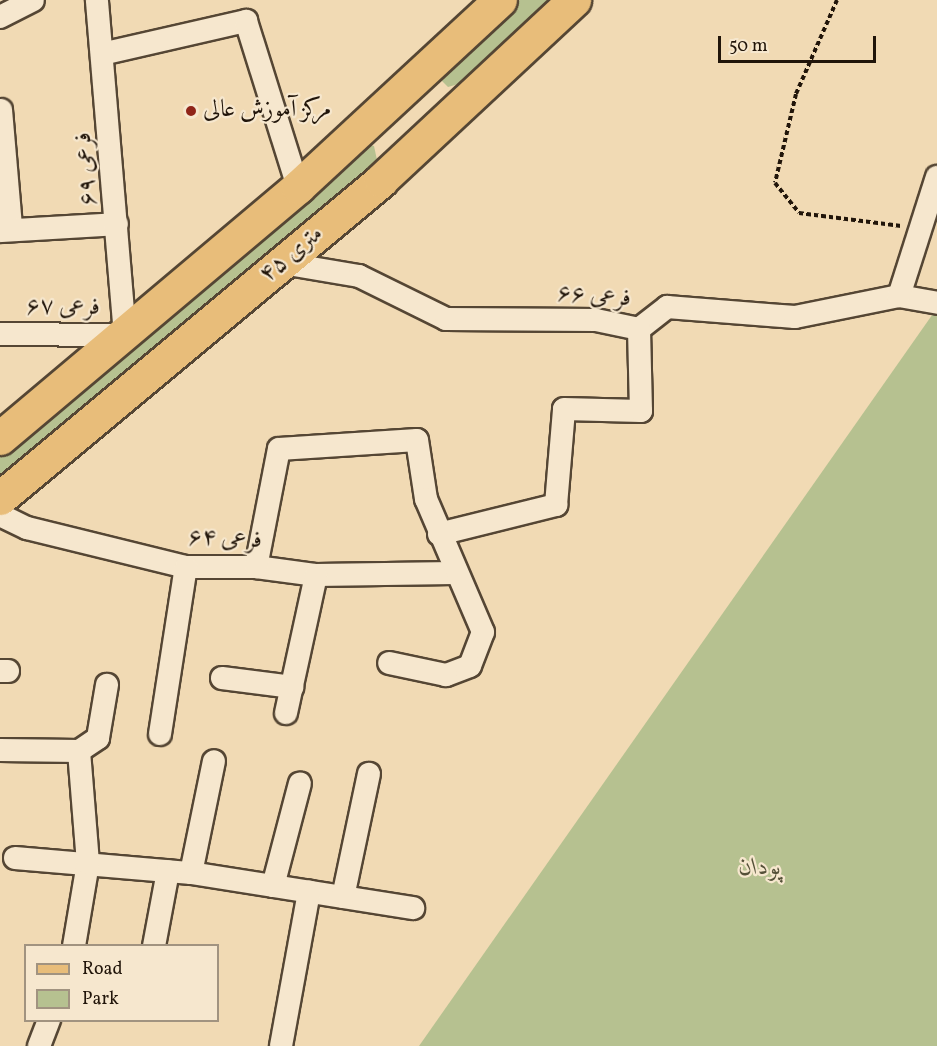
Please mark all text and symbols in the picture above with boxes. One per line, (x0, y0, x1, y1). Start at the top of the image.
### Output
scale bar (721, 24, 878, 62)
text: 50 m (729, 34, 768, 59)
place label: مرکز آموزش عالی (203, 97, 331, 125)
marker: مرکز آموزش عالی (184, 104, 198, 118)
street label: فرعی ۶۹ (70, 131, 104, 207)
street label: ۴۵ متری (255, 220, 329, 290)
street label: فرعی ۶۶ (556, 279, 632, 315)
street label: فرعی ۶۷ (26, 293, 100, 323)
street label: فرعی ۶۴ (187, 524, 263, 556)
park label: پودان (739, 855, 781, 883)
legend (24, 944, 219, 1022)
text: Road (82, 957, 123, 982)
text: Park (82, 987, 119, 1012)

